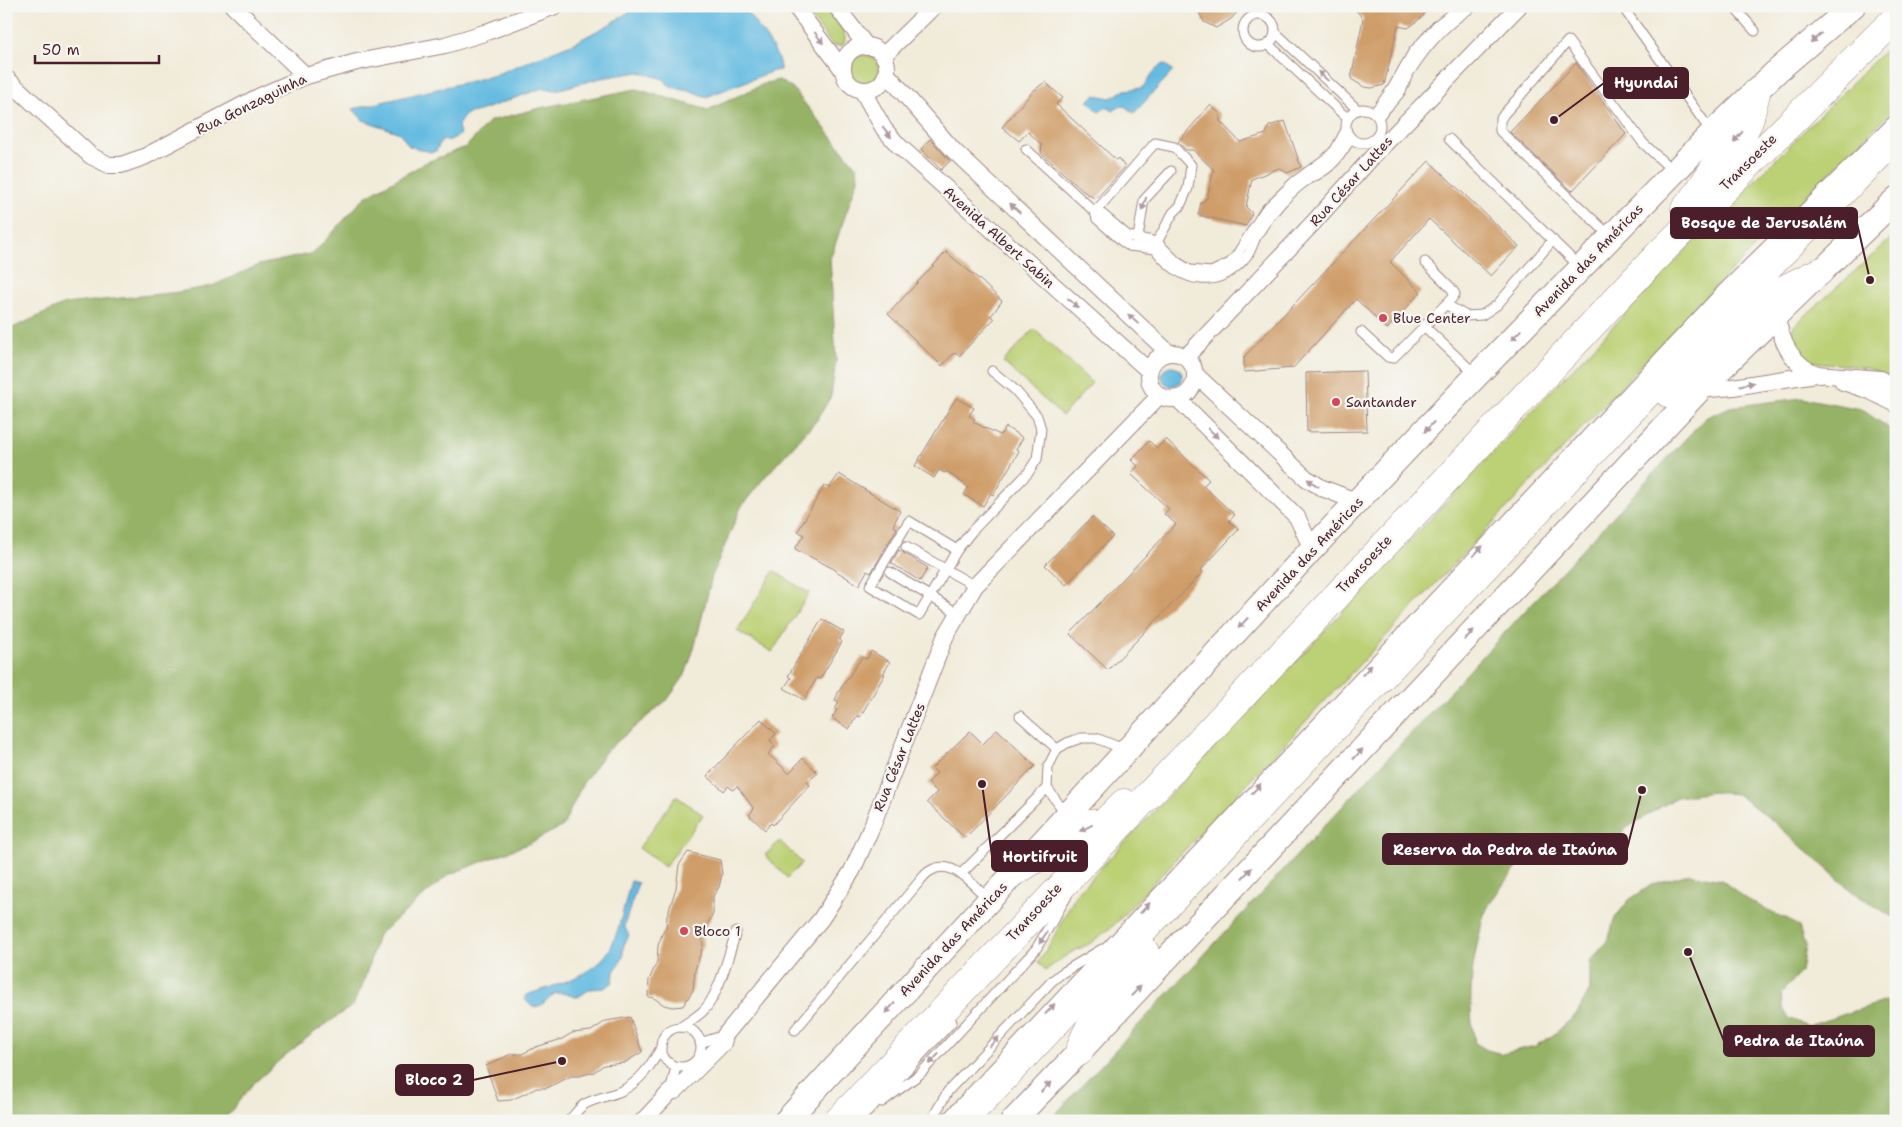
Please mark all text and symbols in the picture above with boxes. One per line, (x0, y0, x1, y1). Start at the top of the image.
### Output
one-way arrow (814, 31, 824, 45)
scale bar (35, 32, 159, 64)
one-way arrow (1810, 32, 1822, 43)
text: 50 m (42, 40, 80, 60)
callout: Hyundai (1604, 68, 1688, 98)
street label: Rua Gonzaguinha (193, 69, 310, 139)
one-way arrow (1317, 70, 1329, 82)
text: Hyundai (1614, 73, 1678, 93)
one-way arrow (882, 125, 892, 139)
street label: Transoeste (1716, 130, 1780, 194)
one-way arrow (1733, 130, 1744, 143)
street label: Rua César Lattes (1306, 132, 1396, 230)
street label: Avenida Albert Sabin (940, 182, 1059, 292)
one-way arrow (1140, 197, 1148, 212)
street label: Avenida das Américas (1529, 199, 1647, 321)
one-way arrow (1009, 202, 1021, 214)
callout: Bosque de Jerusalém (1671, 208, 1857, 238)
text: Bosque de Jerusalém (1681, 213, 1847, 233)
one-way arrow (1066, 297, 1078, 309)
place label: Blue Center (1393, 309, 1471, 327)
marker: Blue Center (1377, 312, 1389, 324)
one-way arrow (1128, 313, 1140, 325)
one-way arrow (1510, 328, 1522, 340)
one-way arrow (1739, 380, 1755, 388)
place label: Santander (1346, 393, 1417, 411)
marker: Santander (1330, 396, 1342, 408)
one-way arrow (1423, 420, 1434, 433)
one-way arrow (1207, 427, 1219, 439)
one-way arrow (1307, 478, 1320, 488)
street label: Avenida das Américas (1251, 493, 1367, 615)
street label: Transoeste (1332, 531, 1396, 597)
one-way arrow (1472, 546, 1484, 558)
one-way arrow (1238, 617, 1249, 630)
one-way arrow (1463, 630, 1475, 642)
one-way arrow (1361, 665, 1373, 677)
street label: Rua César Lattes (869, 700, 929, 814)
one-way arrow (1352, 748, 1364, 760)
one-way arrow (1250, 783, 1262, 795)
one-way arrow (1079, 823, 1094, 832)
callout: Reserva da Pedra de Itaúna (1383, 834, 1627, 864)
text: Reserva da Pedra de Itaúna (1393, 840, 1618, 860)
callout: Hortifruit (992, 841, 1087, 871)
text: Hortifruit (1002, 847, 1078, 867)
one-way arrow (1241, 867, 1253, 879)
street label: Avenida das Américas (895, 878, 1011, 1000)
street label: Transoeste (1002, 879, 1066, 945)
one-way arrow (1139, 902, 1151, 914)
place label: Bloco 1 (694, 922, 741, 940)
marker: Bloco 1 (678, 925, 690, 937)
one-way arrow (1039, 932, 1048, 945)
one-way arrow (1130, 986, 1142, 998)
one-way arrow (884, 1001, 896, 1013)
one-way arrow (1044, 1003, 1056, 1015)
callout: Pedra de Itaúna (1724, 1026, 1874, 1056)
text: Pedra de Itaúna (1734, 1031, 1865, 1051)
one-way arrow (988, 1037, 1000, 1049)
one-way arrow (928, 1052, 940, 1064)
callout: Bloco 2 (396, 1065, 473, 1095)
text: Bloco 2 (405, 1070, 463, 1090)
one-way arrow (1040, 1081, 1052, 1093)

